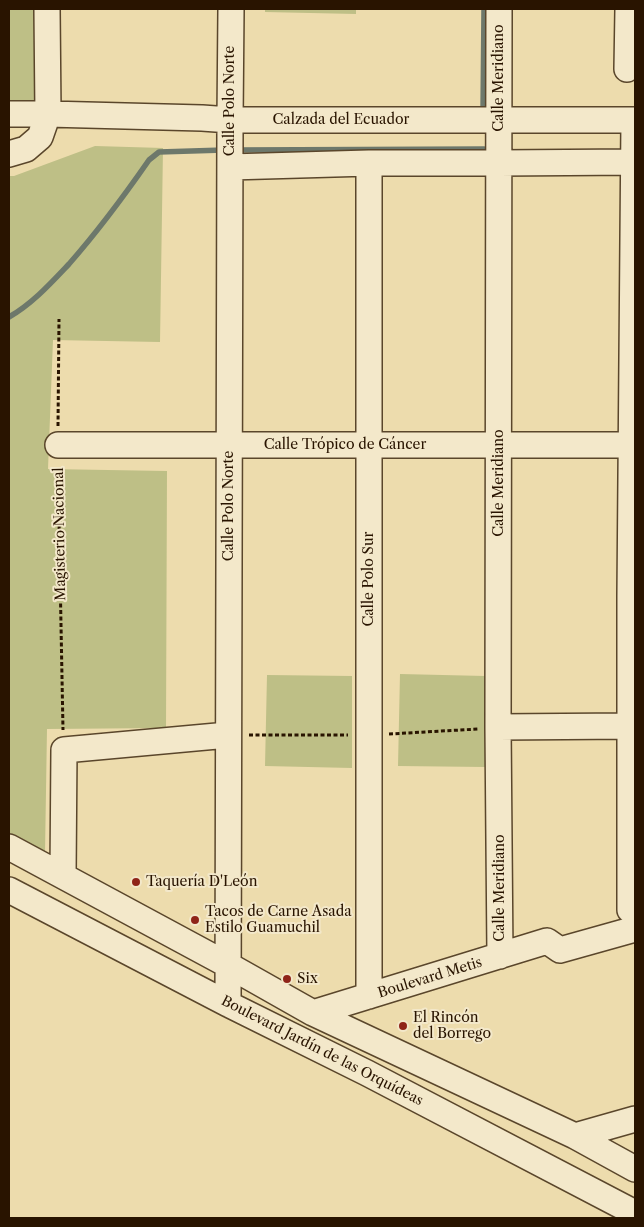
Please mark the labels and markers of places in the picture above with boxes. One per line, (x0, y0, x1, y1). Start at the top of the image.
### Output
place label: Taquería D'León (146, 874, 257, 890)
marker: Taquería D'León (130, 876, 142, 888)
place label: Tacos de Carne Asada Estilo Guamuchil (205, 904, 352, 936)
marker: Tacos de Carne Asada Estilo Guamuchil (189, 914, 201, 926)
place label: Six (297, 971, 318, 987)
marker: Six (281, 973, 293, 985)
place label: El Rincón del Borrego (413, 1010, 491, 1042)
marker: El Rincón del Borrego (397, 1020, 409, 1032)

